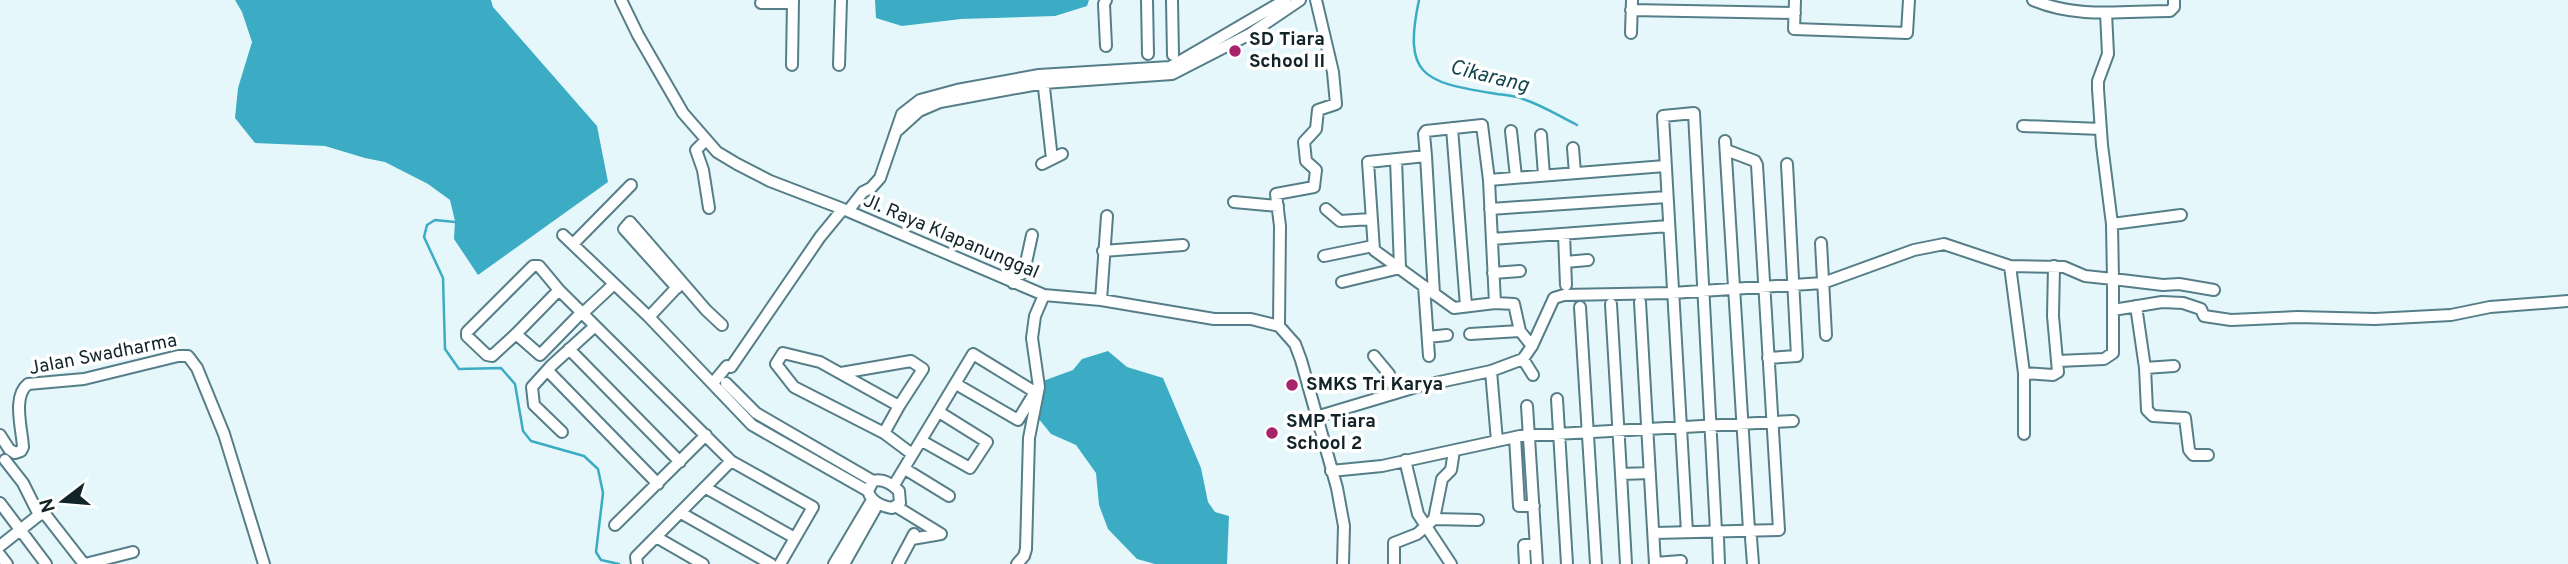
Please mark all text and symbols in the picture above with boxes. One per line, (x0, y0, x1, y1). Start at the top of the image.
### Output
place label: SD Tiara School II (1249, 28, 1325, 74)
marker: SD Tiara School II (1227, 43, 1243, 59)
water label: Cikarang (1447, 54, 1532, 100)
street label: Jl. Raya Klapanunggal (860, 189, 1042, 285)
street label: Jalan Swadharma (27, 329, 179, 381)
place label: SMKS Tri Karya (1306, 373, 1443, 397)
marker: SMKS Tri Karya (1284, 377, 1300, 393)
place label: SMP Tiara School 2 (1286, 410, 1376, 456)
marker: SMP Tiara School 2 (1264, 425, 1280, 441)
north arrow (28, 466, 98, 536)
text: N (35, 495, 62, 515)

